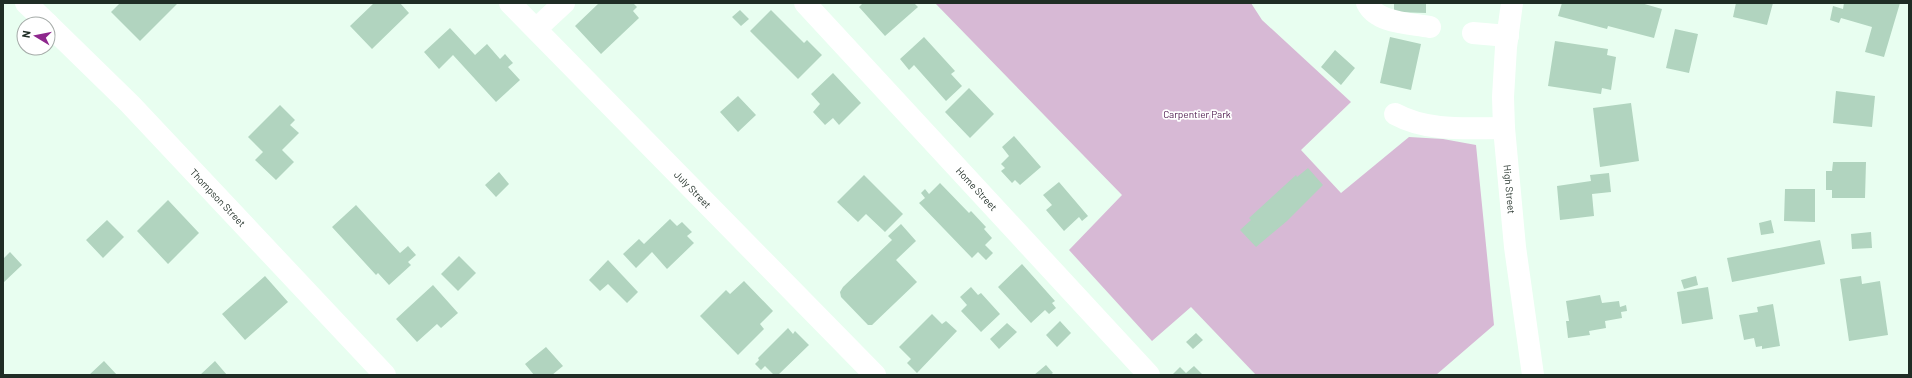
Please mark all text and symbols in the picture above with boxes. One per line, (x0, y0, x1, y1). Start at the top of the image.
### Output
north arrow (16, 16, 56, 56)
text: N (19, 29, 33, 39)
park label: Carpentier Park (1163, 108, 1231, 120)
street label: High Street (1501, 164, 1518, 215)
street label: Home Street (954, 165, 1000, 213)
street label: Thompson Street (188, 166, 248, 229)
street label: July Street (672, 168, 714, 211)

